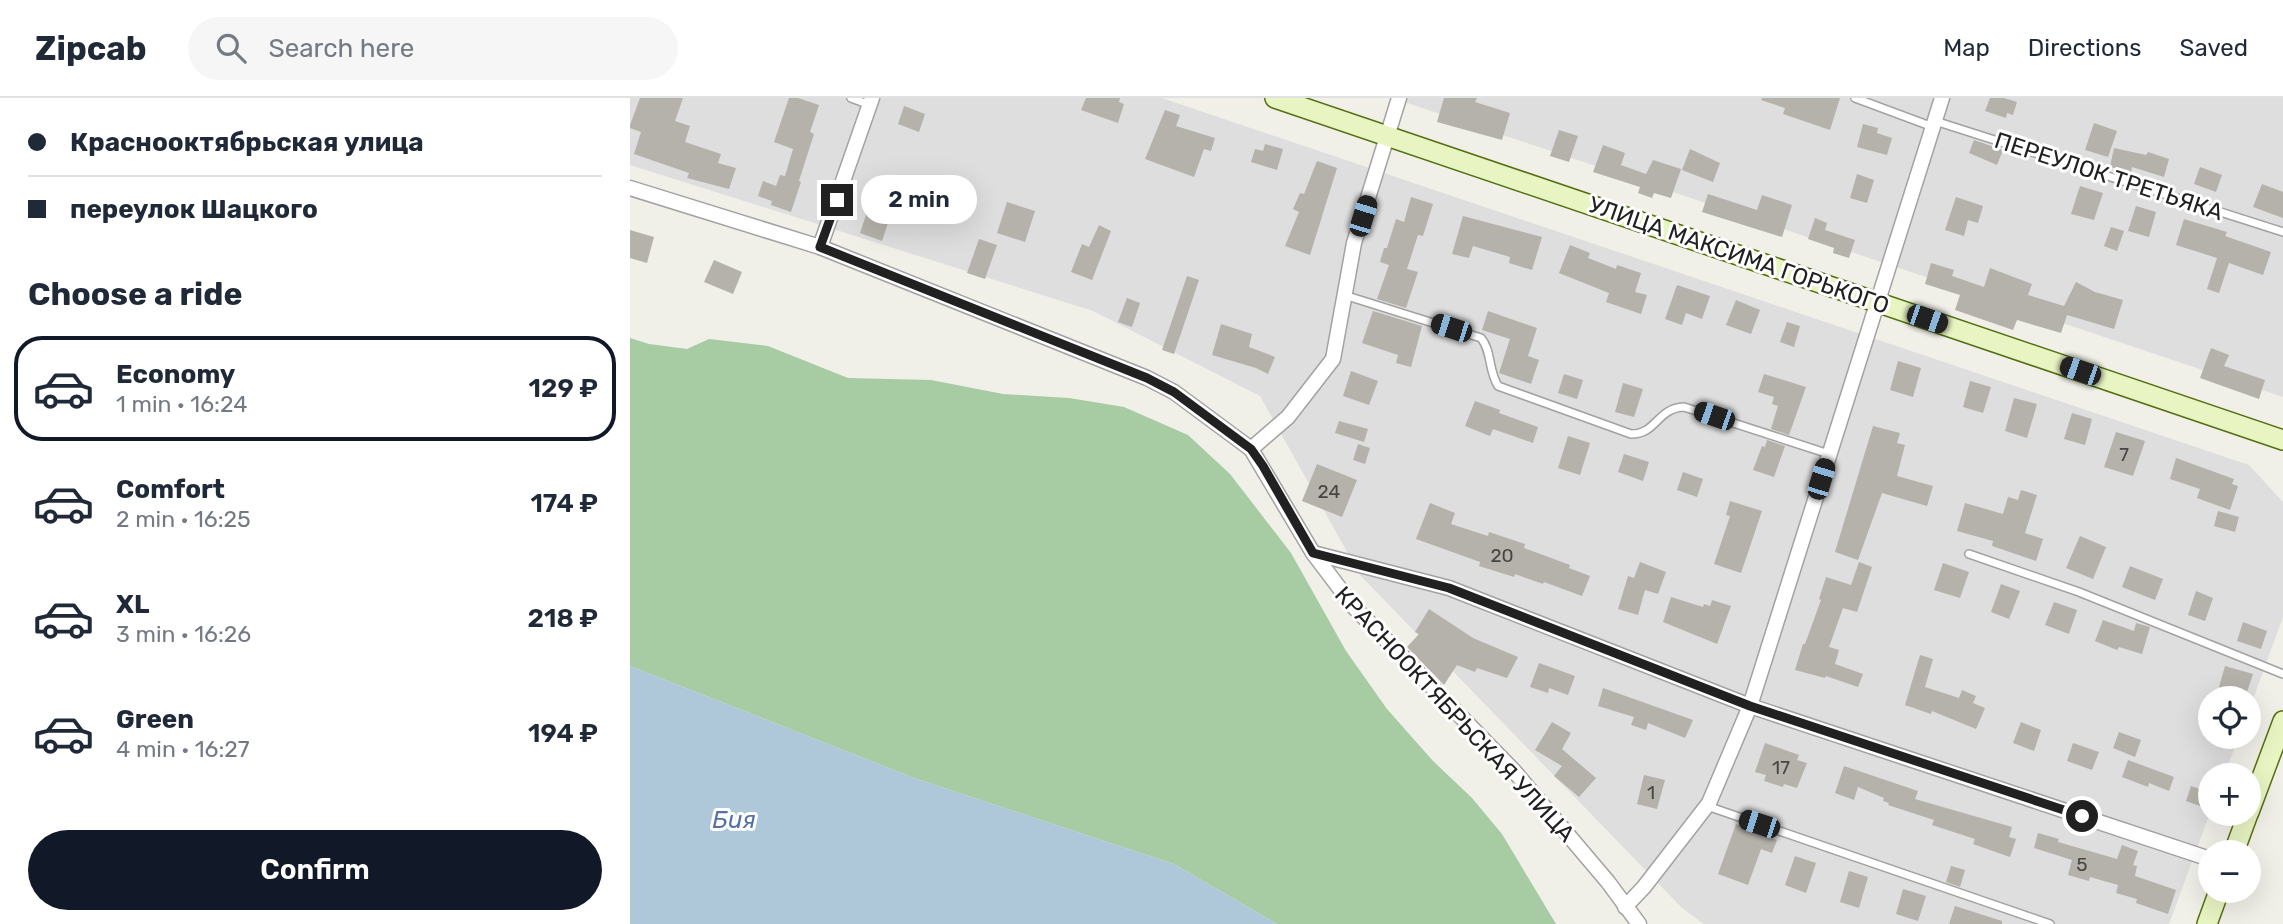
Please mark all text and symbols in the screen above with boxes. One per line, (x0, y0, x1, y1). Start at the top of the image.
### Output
search box (188, 17, 678, 80)
text: Zipcab (35, 29, 146, 68)
icon: search (212, 29, 250, 67)
text: Search here (268, 33, 414, 64)
text: Map (1943, 34, 1990, 62)
text: Directions (2028, 34, 2141, 62)
text: Saved (2179, 34, 2248, 62)
street label: ПЕРЕУЛОК ТРЕТЬЯКА (1991, 126, 2227, 226)
text: Краснооктябрьская улица (70, 127, 424, 158)
callout: 2 min (862, 176, 977, 224)
route end (821, 184, 853, 216)
text: 2 min (888, 185, 950, 213)
street label: УЛИЦА МАКСИМА ГОРЬКОГО (1585, 190, 1893, 320)
car (1347, 193, 1380, 239)
text: переулок Шацкого (70, 194, 318, 225)
text: Choose a ride (28, 275, 242, 313)
car (1904, 302, 1951, 336)
car (1428, 312, 1475, 344)
car (2057, 354, 2104, 388)
icon: car (32, 357, 95, 420)
text: Economy (116, 359, 235, 390)
text: 129 ₽ (529, 373, 598, 404)
text: 1 min · 16:24 (116, 390, 247, 418)
car (1691, 399, 1738, 433)
house number: 7 (2119, 443, 2129, 466)
car (1805, 456, 1838, 502)
icon: car (32, 472, 95, 535)
text: Comfort (116, 474, 225, 505)
house number: 24 (1318, 480, 1341, 503)
text: 174 ₽ (530, 488, 598, 519)
text: 2 min · 16:25 (116, 505, 251, 533)
house number: 20 (1490, 544, 1514, 567)
street label: КРАСНООКТЯБРЬСКАЯ УЛИЦА (1329, 580, 1581, 848)
icon: car (32, 587, 95, 650)
text: XL (116, 589, 149, 620)
text: 218 ₽ (528, 603, 598, 634)
text: 3 min · 16:26 (116, 620, 251, 648)
map controls (2198, 686, 2261, 903)
button: locate (2198, 686, 2261, 749)
icon: car (32, 702, 95, 765)
text: Green (116, 704, 194, 735)
text: 194 ₽ (528, 718, 598, 749)
text: 4 min · 16:27 (116, 735, 250, 763)
house number: 17 (1772, 756, 1790, 779)
button: + (2198, 763, 2261, 826)
house number: 1 (1647, 781, 1655, 804)
route start (2066, 800, 2098, 832)
water label: Бия (713, 806, 755, 834)
car (1736, 808, 1783, 840)
button: Confirm (28, 830, 602, 910)
button: − (2198, 840, 2261, 903)
house number: 5 (2076, 853, 2088, 876)

